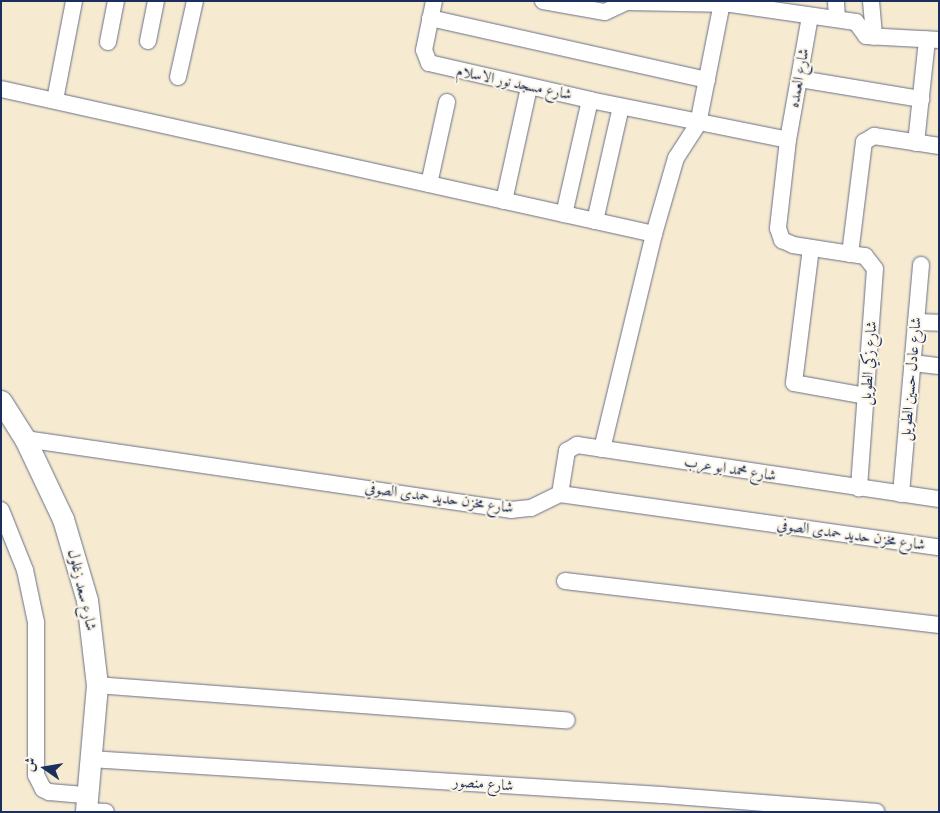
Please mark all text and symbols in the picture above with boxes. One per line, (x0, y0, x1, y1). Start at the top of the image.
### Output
street label: شارع العمده (785, 47, 813, 109)
street label: شارع مسجد نور الاسلام (455, 62, 573, 104)
street label: شارع عادل حسين الطويل (897, 316, 925, 442)
street label: شارع زكي الطويل (857, 320, 881, 406)
street label: شارع محمد ابو عرب (683, 453, 777, 485)
street label: شارع مخزن حديد حمدى الصوفي (364, 479, 514, 517)
street label: شارع مخزن حديد حمدى الصوفي (776, 516, 926, 554)
street label: شارع سعد زغلول (64, 548, 100, 632)
north arrow (20, 743, 70, 793)
text: ش (20, 756, 40, 773)
street label: شارع منصور (452, 773, 514, 795)

